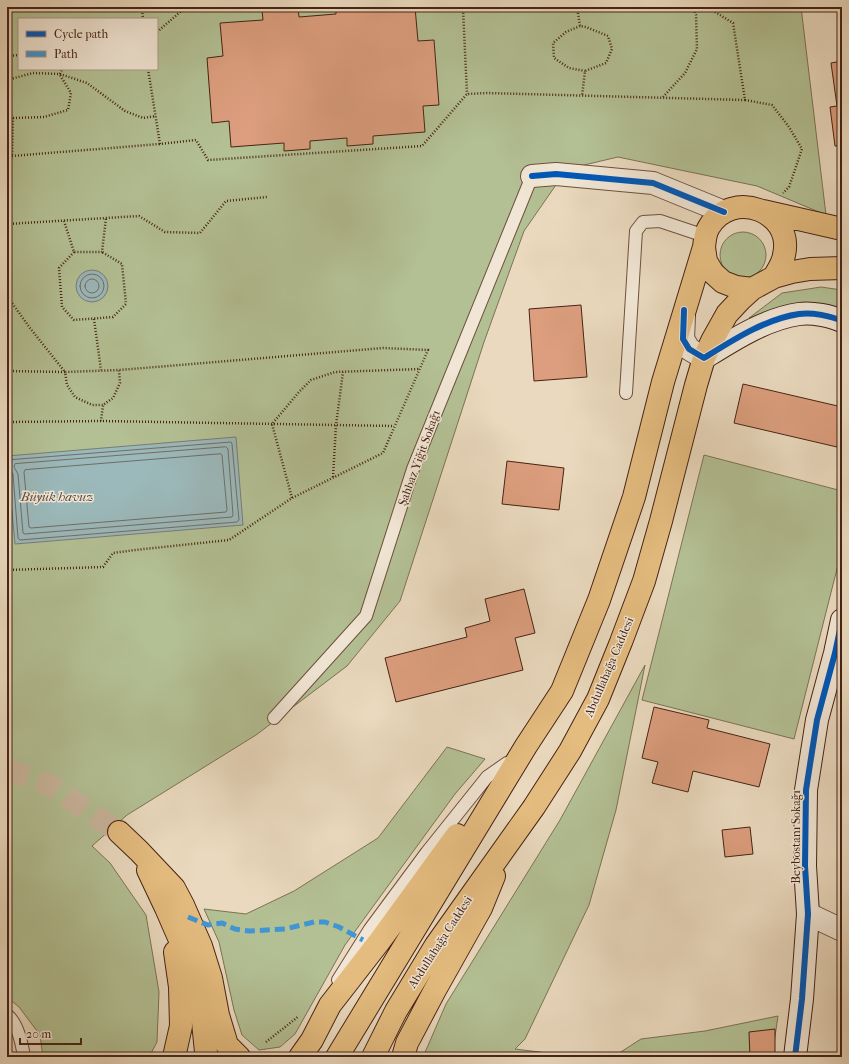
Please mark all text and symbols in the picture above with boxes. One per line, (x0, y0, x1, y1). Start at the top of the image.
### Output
legend (18, 18, 158, 70)
text: Cycle path (54, 27, 109, 41)
text: Path (54, 47, 78, 61)
street label: Şahbaz Yiğit Sokağı (395, 408, 443, 508)
water label: Büyük havuz (20, 489, 93, 504)
street label: Abdullahağa Caddesi (581, 615, 637, 720)
street label: Beybostanı Sokağı (789, 790, 803, 884)
street label: Abdullahağa Caddesi (404, 893, 475, 992)
scale bar (20, 1020, 81, 1046)
text: 20 m (26, 1027, 51, 1041)

